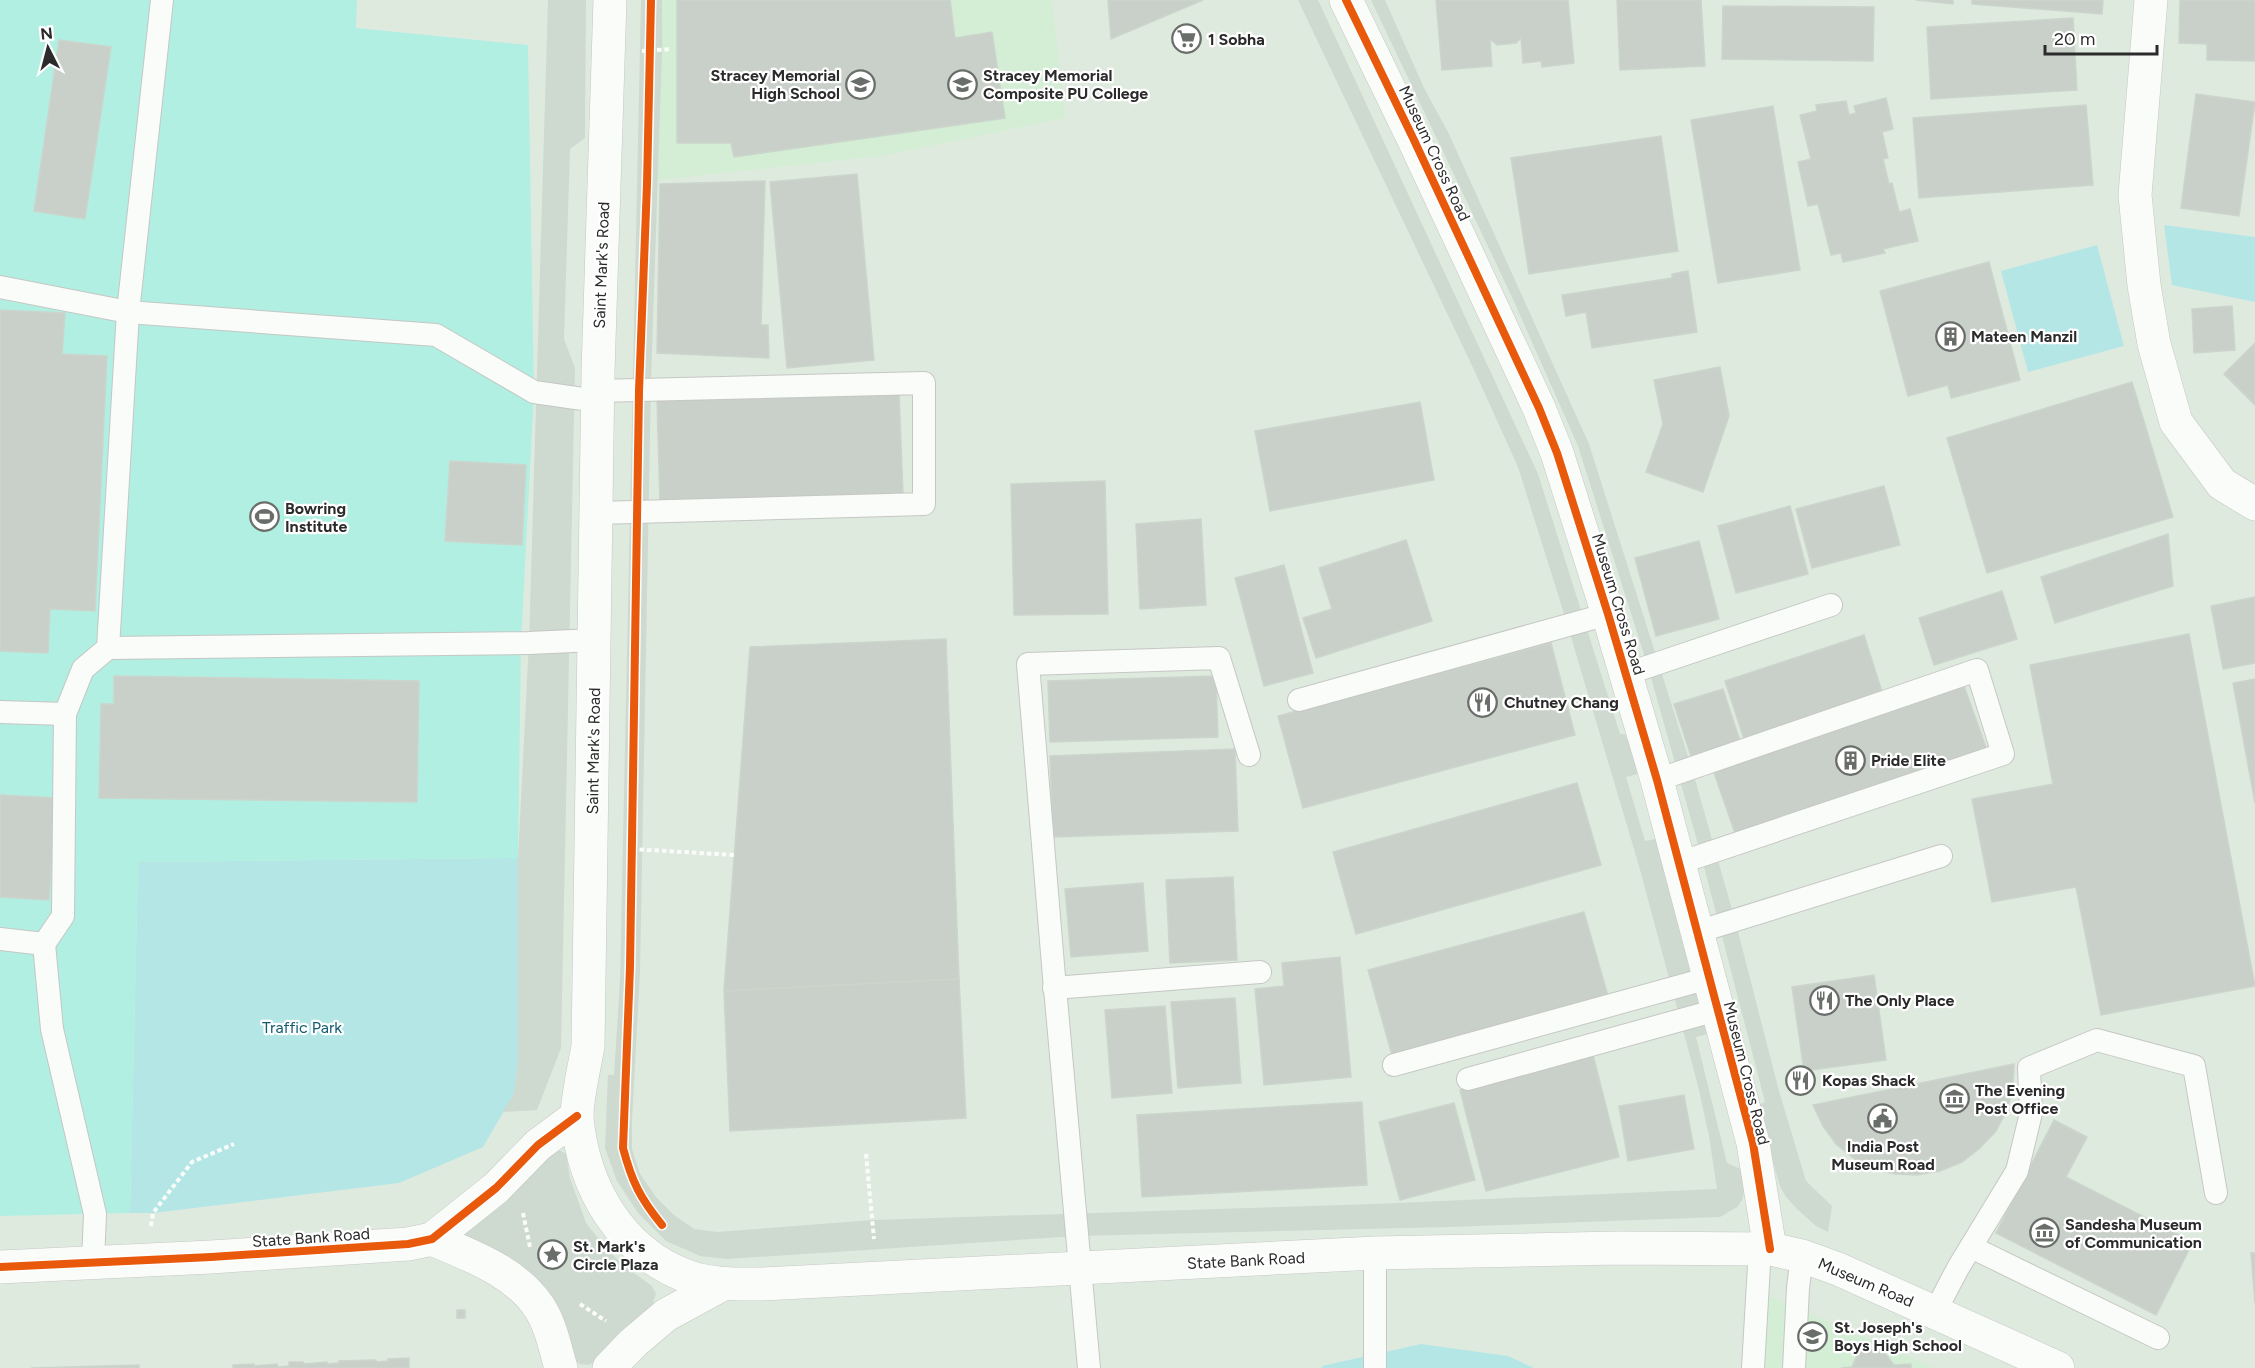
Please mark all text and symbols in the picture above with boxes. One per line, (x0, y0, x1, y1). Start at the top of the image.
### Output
north arrow (18, 18, 78, 78)
scale bar (2045, 18, 2158, 56)
text: N (39, 23, 54, 44)
supermarket icon: 1 Sobha (1171, 23, 1203, 55)
text: 20 m (2054, 28, 2095, 50)
place label: 1 Sobha (1208, 30, 1265, 49)
place label: Stracey Memorial High School (710, 66, 840, 103)
place label: Stracey Memorial Composite PU College (983, 66, 1148, 103)
school or university icon: Stracey Memorial High School (845, 68, 877, 100)
school or university icon: Stracey Memorial Composite PU College (946, 68, 978, 100)
street label: Museum Cross Road (1395, 83, 1474, 224)
street label: Saint Mark's Road (590, 201, 613, 329)
building icon: Mateen Manzil (1934, 320, 1966, 352)
place label: Mateen Manzil (1971, 327, 2077, 346)
place label: Bowring Institute (285, 499, 348, 536)
sports icon: Bowring Institute (248, 501, 280, 533)
street label: Museum Cross Road (1588, 531, 1649, 677)
restaurant icon: Chutney Chang (1467, 686, 1499, 718)
street label: Saint Mark's Road (583, 687, 604, 815)
place label: Chutney Chang (1504, 693, 1619, 712)
building icon: Pride Elite (1834, 744, 1866, 776)
place label: Pride Elite (1871, 751, 1946, 770)
restaurant icon: The Only Place (1808, 984, 1840, 1016)
place label: The Only Place (1845, 991, 1955, 1010)
street label: Museum Cross Road (1720, 999, 1774, 1147)
park label: Traffic Park (262, 1018, 342, 1037)
restaurant icon: Kopas Shack (1785, 1064, 1817, 1096)
place label: Kopas Shack (1822, 1071, 1916, 1090)
place label: The Evening Post Office (1975, 1081, 2065, 1118)
museum icon: The Evening Post Office (1938, 1083, 1970, 1115)
public building icon: India Post Museum Road (1867, 1102, 1899, 1134)
place label: India Post Museum Road (1831, 1137, 1935, 1174)
place label: Sandesha Museum of Communication (2065, 1215, 2202, 1252)
museum icon: Sandesha Museum of Communication (2028, 1217, 2060, 1249)
street label: State Bank Road (251, 1224, 371, 1251)
place label: St. Mark's Circle Plaza (573, 1237, 658, 1274)
place icon: St. Mark's Circle Plaza (536, 1239, 568, 1271)
street label: State Bank Road (1187, 1248, 1305, 1273)
street label: Museum Road (1815, 1254, 1916, 1311)
place label: St. Joseph's Boys High School (1834, 1318, 1962, 1355)
school or university icon: St. Joseph's Boys High School (1797, 1320, 1829, 1352)

